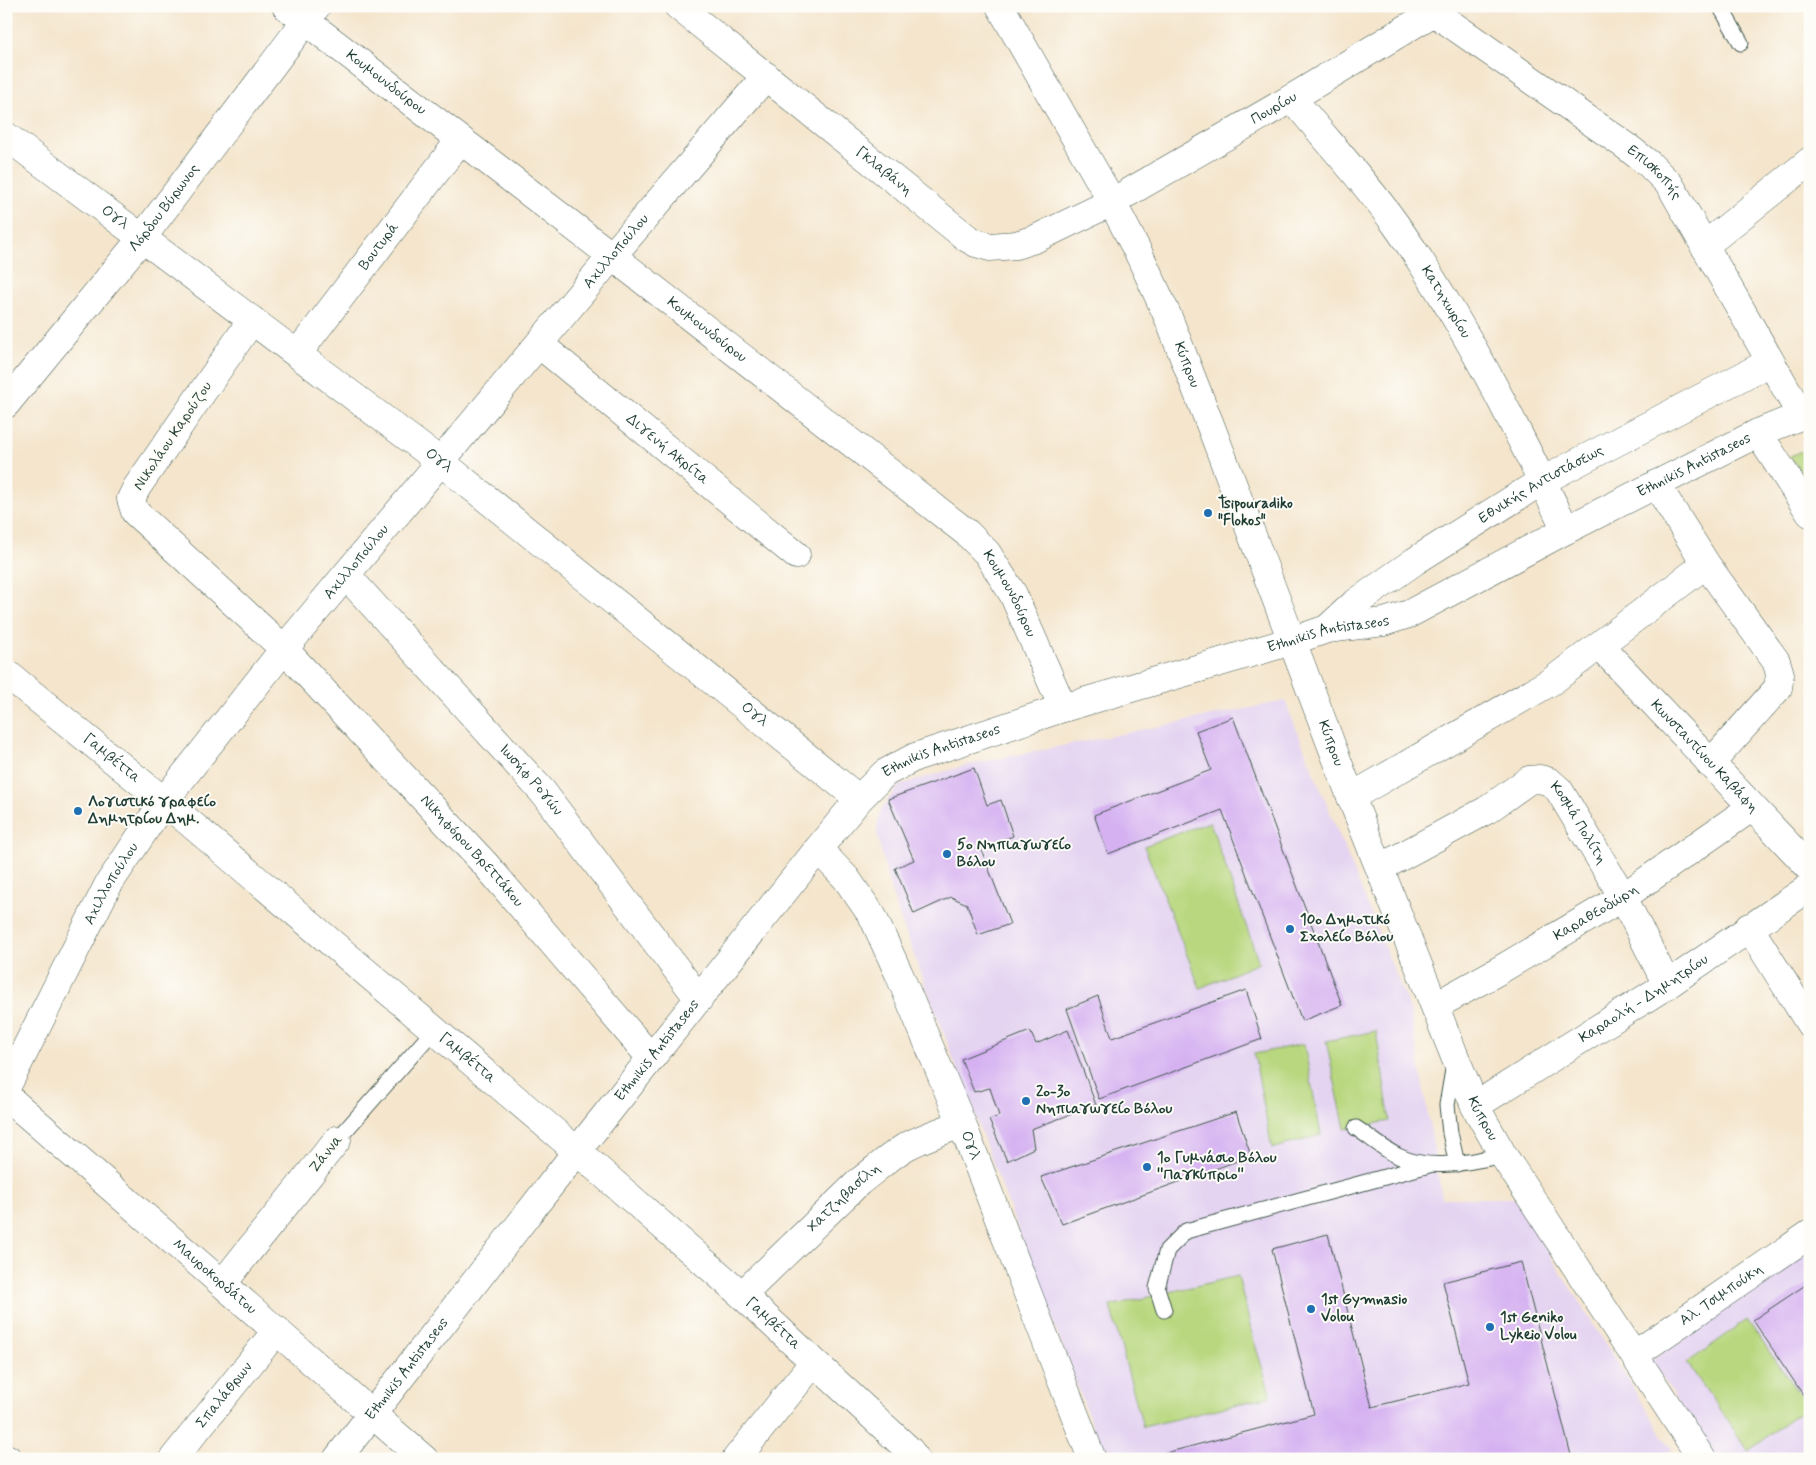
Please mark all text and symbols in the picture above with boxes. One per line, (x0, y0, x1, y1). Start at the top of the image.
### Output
street label: Κουμουνδούρου (342, 45, 431, 120)
street label: Πουρίου (1247, 87, 1301, 130)
street label: Επισκοπής (1623, 140, 1687, 204)
street label: Γκλαβάνη (851, 142, 917, 200)
street label: Λόρδου Βύρωνος (124, 159, 205, 256)
street label: Ογλ (97, 201, 133, 235)
street label: Αχιλλοπούλου (579, 209, 654, 293)
street label: Βουτυρά (354, 218, 404, 274)
street label: Κατηχωρίου (1416, 262, 1475, 342)
street label: Κουμουνδούρου (663, 292, 751, 368)
street label: Κύπρου (1169, 339, 1205, 391)
street label: Νικολάου Καρούζου (129, 377, 217, 495)
street label: Διγενή Ακρίτα (622, 409, 713, 490)
street label: Ethnikis Antistaseos (1634, 428, 1755, 502)
street label: Εθνικής Αντιστάσεως (1475, 440, 1607, 528)
street label: Ογλ (421, 443, 457, 478)
place label: Tsipouradiko "Flokos" (1218, 494, 1293, 531)
marker: Tsipouradiko "Flokos" (1202, 507, 1214, 519)
street label: Αχιλλοπούλου (319, 520, 394, 604)
street label: Κουμουνδούρου (978, 546, 1041, 641)
street label: Ethnikis Antistaseos (1265, 611, 1392, 658)
street label: Κωνσταντίνου Καβάφη (1646, 695, 1763, 818)
street label: Ογλ (736, 697, 773, 732)
street label: Κύπρου (1313, 717, 1349, 770)
street label: Ethnikis Antistaseos (879, 719, 1003, 783)
street label: Γαμβέττα (79, 729, 145, 788)
street label: Ιωσήφ Ρογών (494, 740, 567, 820)
street label: Κοσμά Πολίτη (1546, 777, 1611, 868)
street label: Νικηφόρου Βρεττάκου (416, 791, 528, 912)
place label: Λογιστικό γραφείο Δημητρίου Δημ. (87, 792, 216, 829)
marker: Λογιστικό γραφείο Δημητρίου Δημ. (72, 805, 84, 817)
place label: 5ο Νηπιαγωγείο Βόλου (957, 835, 1071, 872)
street label: Αχιλλοπούλου (80, 839, 144, 928)
marker: 5ο Νηπιαγωγείο Βόλου (941, 848, 953, 860)
street label: Καραθεοδώρη (1550, 879, 1642, 946)
place label: 10ο Δημοτικό Σχολείο Βόλου (1300, 910, 1393, 947)
marker: 10ο Δημοτικό Σχολείο Βόλου (1284, 923, 1296, 935)
street label: Καραολή - Δημητρίου (1575, 949, 1713, 1048)
street label: Ethnikis Antistaseos (610, 995, 704, 1106)
street label: Γαμβέττα (435, 1028, 500, 1088)
place label: 2ο-3ο Νηπιαγωγείο Βόλου (1036, 1082, 1172, 1119)
street label: Κύπρου (1462, 1094, 1503, 1145)
marker: 2ο-3ο Νηπιαγωγείο Βόλου (1020, 1095, 1032, 1107)
street label: Ογλ (956, 1128, 985, 1164)
street label: Ζάννα (305, 1130, 348, 1177)
place label: 1ο Γυμνάσιο Βόλου ''Παγκύπριο'' (1157, 1148, 1277, 1185)
street label: Χατζηβασίλη (803, 1158, 885, 1237)
marker: 1ο Γυμνάσιο Βόλου ''Παγκύπριο'' (1141, 1161, 1153, 1173)
street label: Μαυροκορδάτου (168, 1235, 261, 1319)
street label: Αλ. Τσιμπούκη (1676, 1259, 1767, 1331)
place label: 1st Gymnasio Volou (1321, 1290, 1407, 1327)
street label: Γαμβέττα (741, 1293, 805, 1355)
marker: 1st Gymnasio Volou (1305, 1303, 1317, 1315)
place label: 1st Geniko Lykeio Volou (1500, 1308, 1577, 1345)
street label: Ethnikis Antistaseos (361, 1313, 454, 1425)
marker: 1st Geniko Lykeio Volou (1484, 1321, 1496, 1333)
street label: Σπαλάθρων (192, 1358, 257, 1432)

